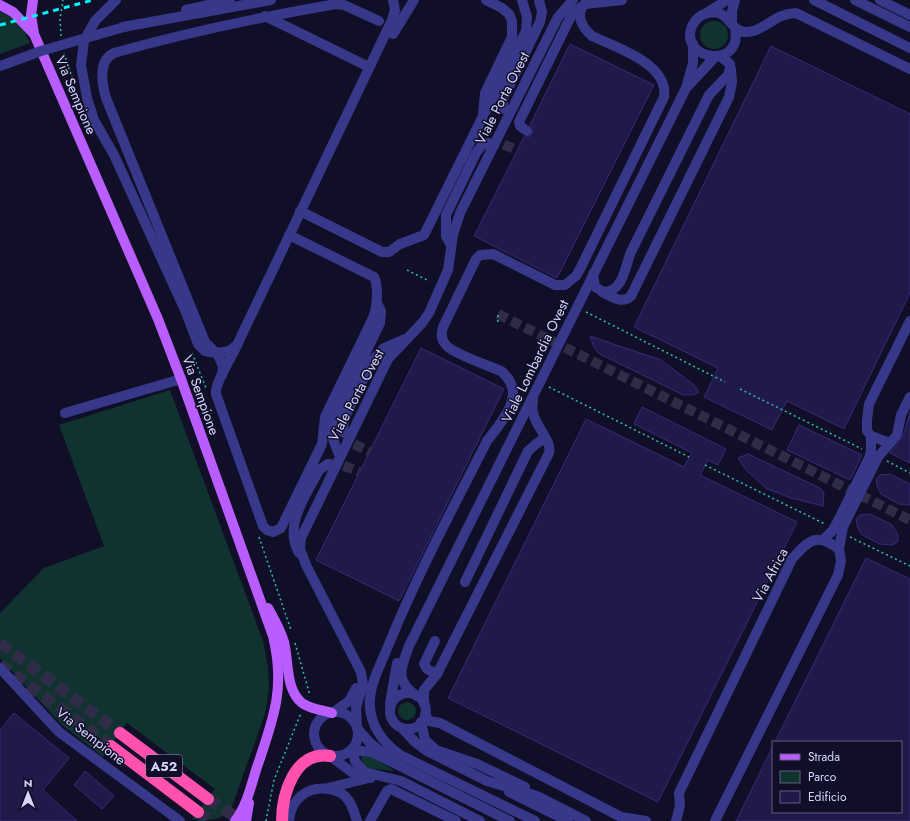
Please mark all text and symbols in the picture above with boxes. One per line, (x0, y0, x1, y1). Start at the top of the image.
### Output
street label: Viale Porta Ovest (470, 48, 534, 148)
street label: Via Sempione (50, 53, 102, 137)
street label: Viale Lombardia Ovest (497, 296, 574, 426)
street label: Viale Porta Ovest (323, 345, 389, 445)
street label: Via Sempione (177, 352, 225, 438)
street label: Via Africa (747, 544, 793, 606)
street label: Via Sempione (52, 702, 130, 770)
legend (772, 741, 902, 813)
text: Strada (808, 748, 840, 766)
road number: A52 (146, 755, 182, 777)
text: Parco (808, 768, 837, 786)
north arrow (8, 773, 48, 813)
text: N (24, 775, 32, 791)
text: Edificio (808, 788, 847, 806)

